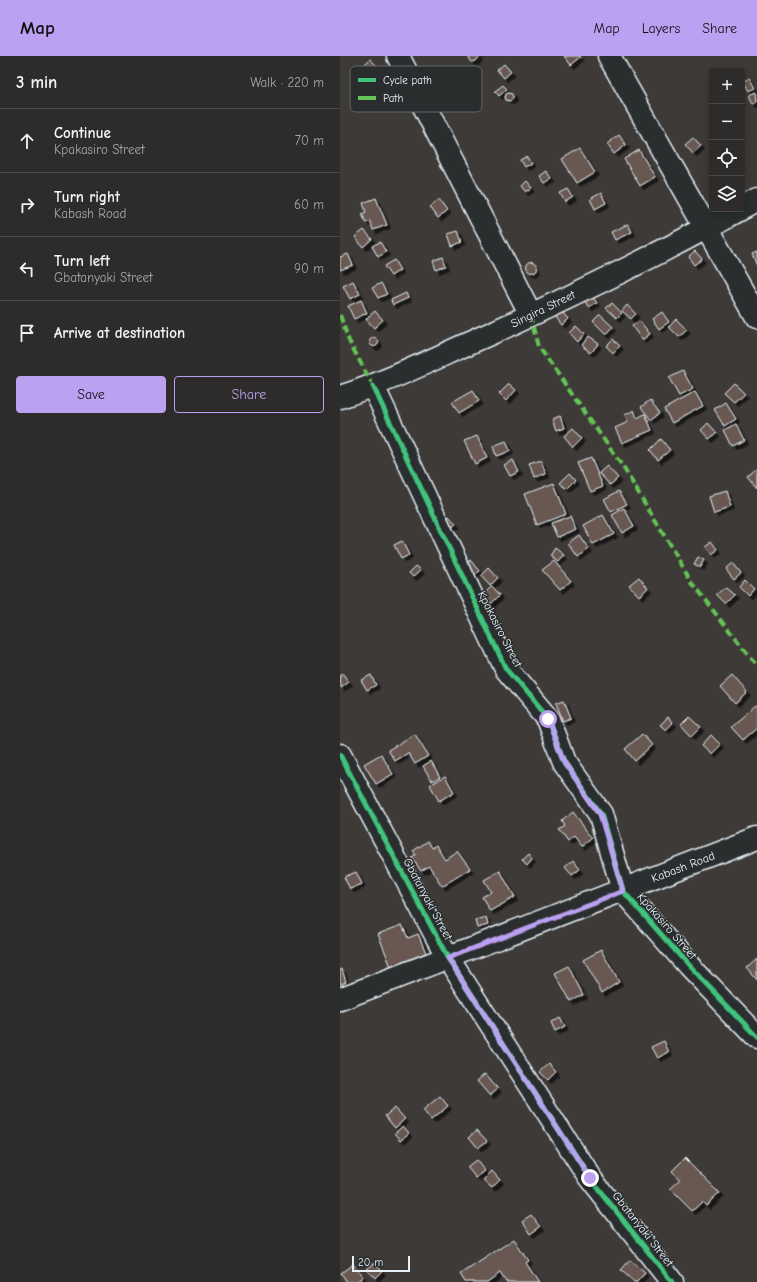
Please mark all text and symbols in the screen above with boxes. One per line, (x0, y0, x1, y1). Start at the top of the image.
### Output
text: Map (20, 17, 55, 39)
text: Map (593, 20, 620, 37)
text: Layers (642, 20, 680, 37)
text: Share (702, 20, 737, 37)
legend (350, 66, 482, 112)
map controls (709, 68, 745, 212)
button: + (709, 68, 745, 104)
text: 3 min (16, 73, 57, 92)
text: Cycle path (383, 74, 432, 87)
text: Walk · 220 m (250, 75, 324, 90)
text: Path (383, 92, 404, 105)
button: − (709, 104, 745, 140)
text: Continue (54, 124, 111, 142)
icon: ahead (16, 130, 38, 152)
text: 70 m (295, 133, 324, 148)
button: locate (709, 140, 745, 176)
text: Kpakasiro Street (54, 142, 145, 157)
button: layers (709, 176, 745, 212)
text: Turn right (54, 188, 120, 206)
icon: right (16, 194, 38, 216)
text: 60 m (294, 197, 324, 212)
text: Kabash Road (54, 206, 126, 221)
text: Turn left (54, 252, 110, 270)
icon: left (16, 258, 38, 280)
text: 90 m (294, 261, 324, 276)
text: Gbatanyaki Street (54, 270, 153, 285)
street label: Singira Street (509, 287, 578, 331)
icon: arrive (16, 322, 38, 344)
text: Arrive at destination (54, 324, 185, 342)
button: Save (16, 376, 166, 413)
button: Share (174, 376, 324, 413)
street label: Kpakasiro Street (475, 589, 525, 670)
route start (539, 710, 557, 728)
street label: Kabash Road (649, 848, 717, 886)
street label: Gbatanyaki Street (400, 855, 456, 943)
street label: Kpakasiro Street (634, 890, 700, 963)
route end (581, 1169, 599, 1187)
street label: Gbatanyaki Street (609, 1189, 677, 1270)
scale bar (352, 1254, 410, 1273)
text: 20 m (358, 1256, 383, 1269)

